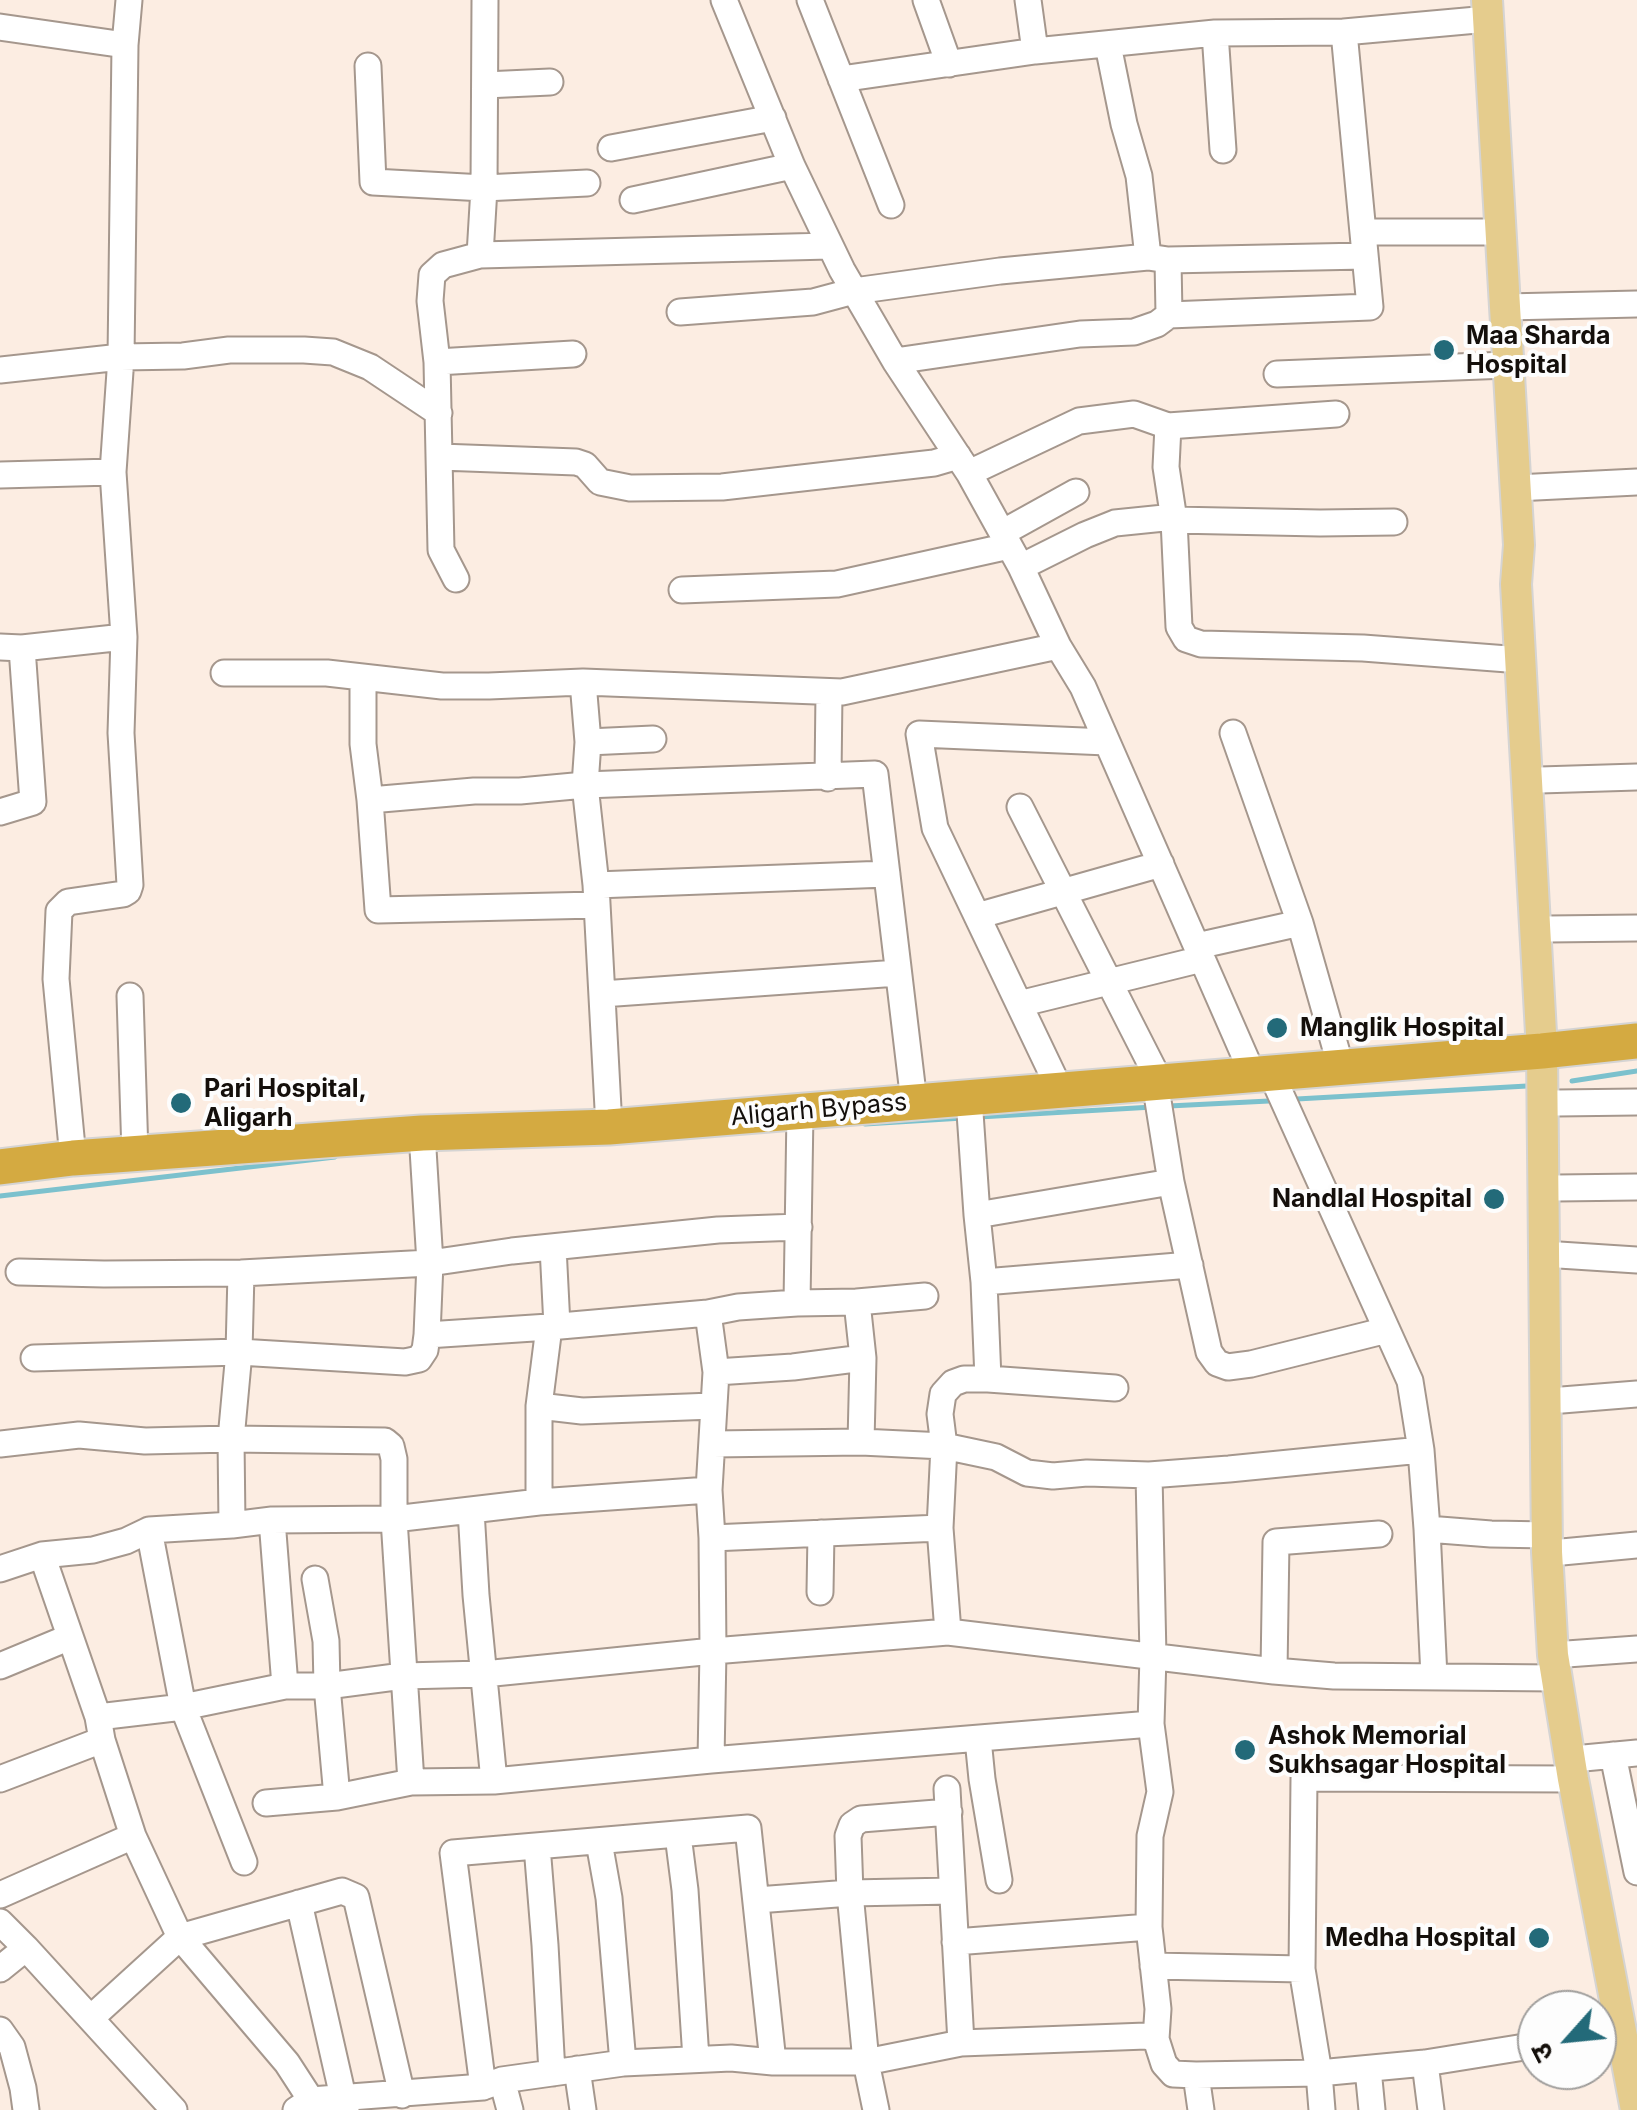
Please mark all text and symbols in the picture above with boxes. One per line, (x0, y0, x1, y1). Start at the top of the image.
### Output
place label: Maa Sharda Hospital (1466, 321, 1611, 380)
marker: Maa Sharda Hospital (1431, 337, 1457, 363)
place label: Manglik Hospital (1300, 1013, 1504, 1043)
marker: Manglik Hospital (1264, 1015, 1290, 1041)
place label: Pari Hospital, Aligarh (204, 1074, 367, 1133)
street label: Aligarh Bypass (730, 1087, 908, 1133)
marker: Pari Hospital, Aligarh (168, 1090, 194, 1116)
place label: Nandlal Hospital (1272, 1184, 1472, 1214)
marker: Nandlal Hospital (1481, 1186, 1507, 1212)
place label: Ashok Memorial Sukhsagar Hospital (1268, 1721, 1506, 1780)
marker: Ashok Memorial Sukhsagar Hospital (1232, 1737, 1258, 1763)
place label: Medha Hospital (1325, 1923, 1516, 1953)
marker: Medha Hospital (1526, 1925, 1552, 1951)
north arrow (1517, 1990, 1617, 2090)
text: उ (1523, 2038, 1561, 2068)

